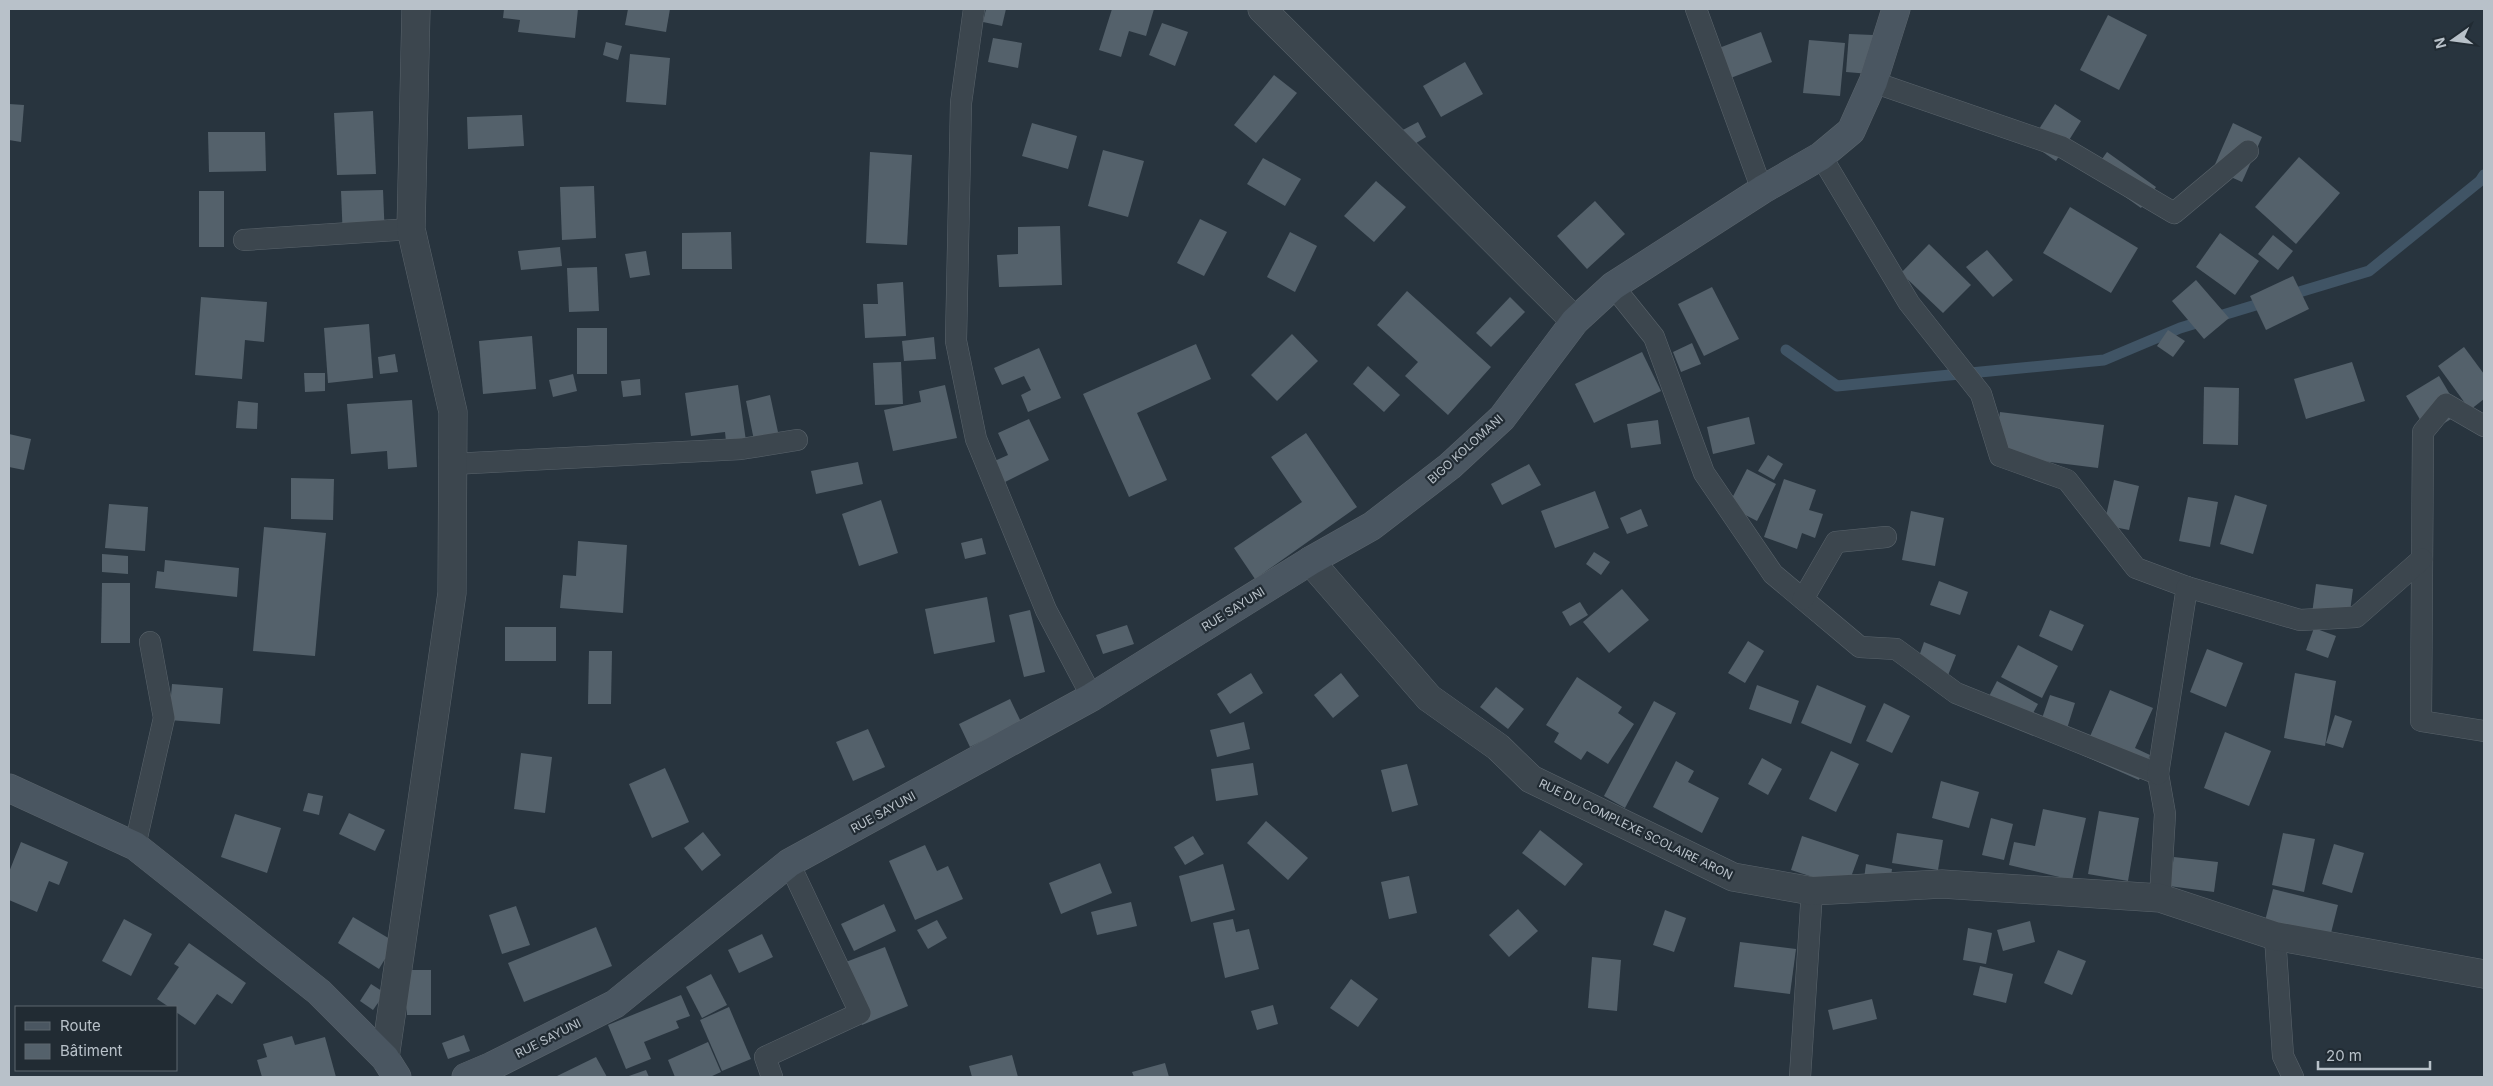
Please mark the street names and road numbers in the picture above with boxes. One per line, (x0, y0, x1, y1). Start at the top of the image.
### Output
street label: BIGO KOLOMANI (1424, 411, 1506, 487)
street label: RUE SAYUNI (1199, 584, 1267, 634)
street label: RUE DU COMPLEXE SCOLAIRE ARON (1537, 775, 1735, 883)
street label: RUE SAYUNI (848, 788, 918, 836)
street label: RUE SAYUNI (513, 1015, 583, 1061)

